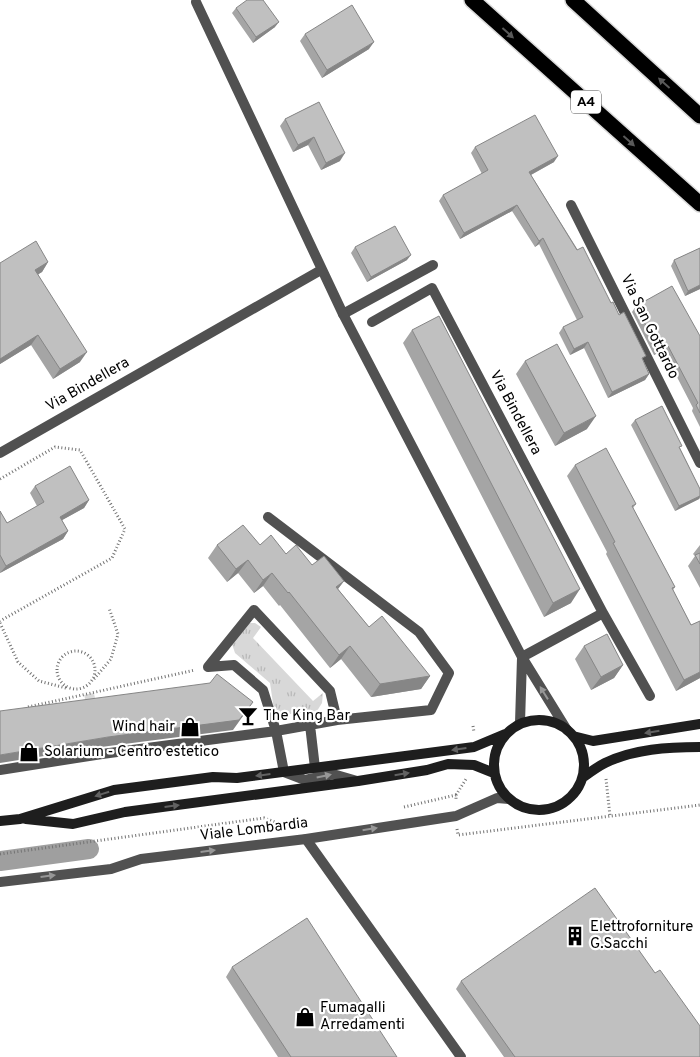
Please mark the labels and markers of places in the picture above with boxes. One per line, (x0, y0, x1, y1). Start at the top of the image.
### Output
bar icon: The King Bar (237, 705, 259, 727)
place label: The King Bar (263, 707, 350, 726)
shop icon: Wind hair (179, 716, 201, 738)
place label: Wind hair (112, 718, 175, 737)
shop icon: Solarium - Centro estetico (18, 741, 40, 763)
place label: Solarium - Centro estetico (44, 743, 219, 762)
place label: Elettroforniture G.Sacchi (590, 918, 693, 954)
building icon: Elettroforniture G.Sacchi (564, 925, 586, 947)
place label: Fumagalli Arredamenti (320, 999, 405, 1035)
shop icon: Fumagalli Arredamenti (294, 1006, 316, 1028)

